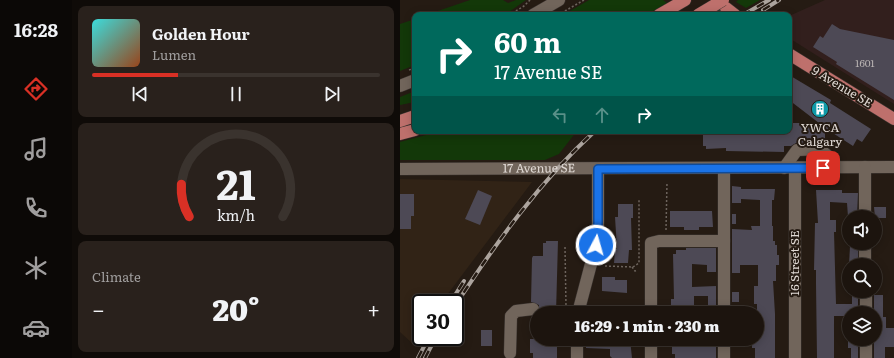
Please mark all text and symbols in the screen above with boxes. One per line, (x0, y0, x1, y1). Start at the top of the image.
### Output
text: 16:28 (14, 16, 58, 43)
text: 60 m (494, 20, 561, 62)
text: Golden Hour (152, 22, 250, 45)
icon: right (428, 28, 480, 80)
text: Lumen (152, 45, 196, 64)
house number: 1601 (855, 55, 875, 70)
text: 17 Avenue SE (494, 58, 603, 85)
street label: 9 Avenue SE (809, 61, 877, 112)
icon: directions (22, 75, 50, 103)
icon: previous (129, 83, 151, 105)
icon: pause (225, 83, 247, 105)
icon: next (321, 83, 343, 105)
building icon: YWCA Calgary (810, 99, 830, 119)
icon: left (549, 104, 571, 126)
icon: ahead (591, 104, 613, 126)
icon: right (633, 104, 655, 126)
place label: YWCA Calgary (798, 118, 842, 150)
icon: music (22, 135, 50, 163)
text: 21 (216, 151, 256, 213)
pin (806, 151, 840, 185)
icon: arrive (812, 157, 834, 179)
street label: 17 Avenue SE (503, 158, 576, 177)
icon: phone (22, 194, 50, 222)
text: km/h (217, 204, 256, 225)
map controls (842, 210, 882, 346)
button: sound (842, 210, 882, 250)
position arrow (575, 224, 617, 266)
street label: 16 Street SE (785, 230, 803, 296)
icon: climate (22, 254, 50, 282)
button: search (842, 258, 882, 298)
text: Climate (92, 267, 141, 286)
text: 20° (212, 286, 260, 330)
text: − (92, 292, 105, 325)
text: + (367, 292, 380, 325)
speed limit sign: 30 (412, 294, 464, 346)
button: layers (842, 306, 882, 346)
icon: car (22, 314, 50, 342)
text: 16:29 · 1 min · 230 m (574, 314, 720, 337)

